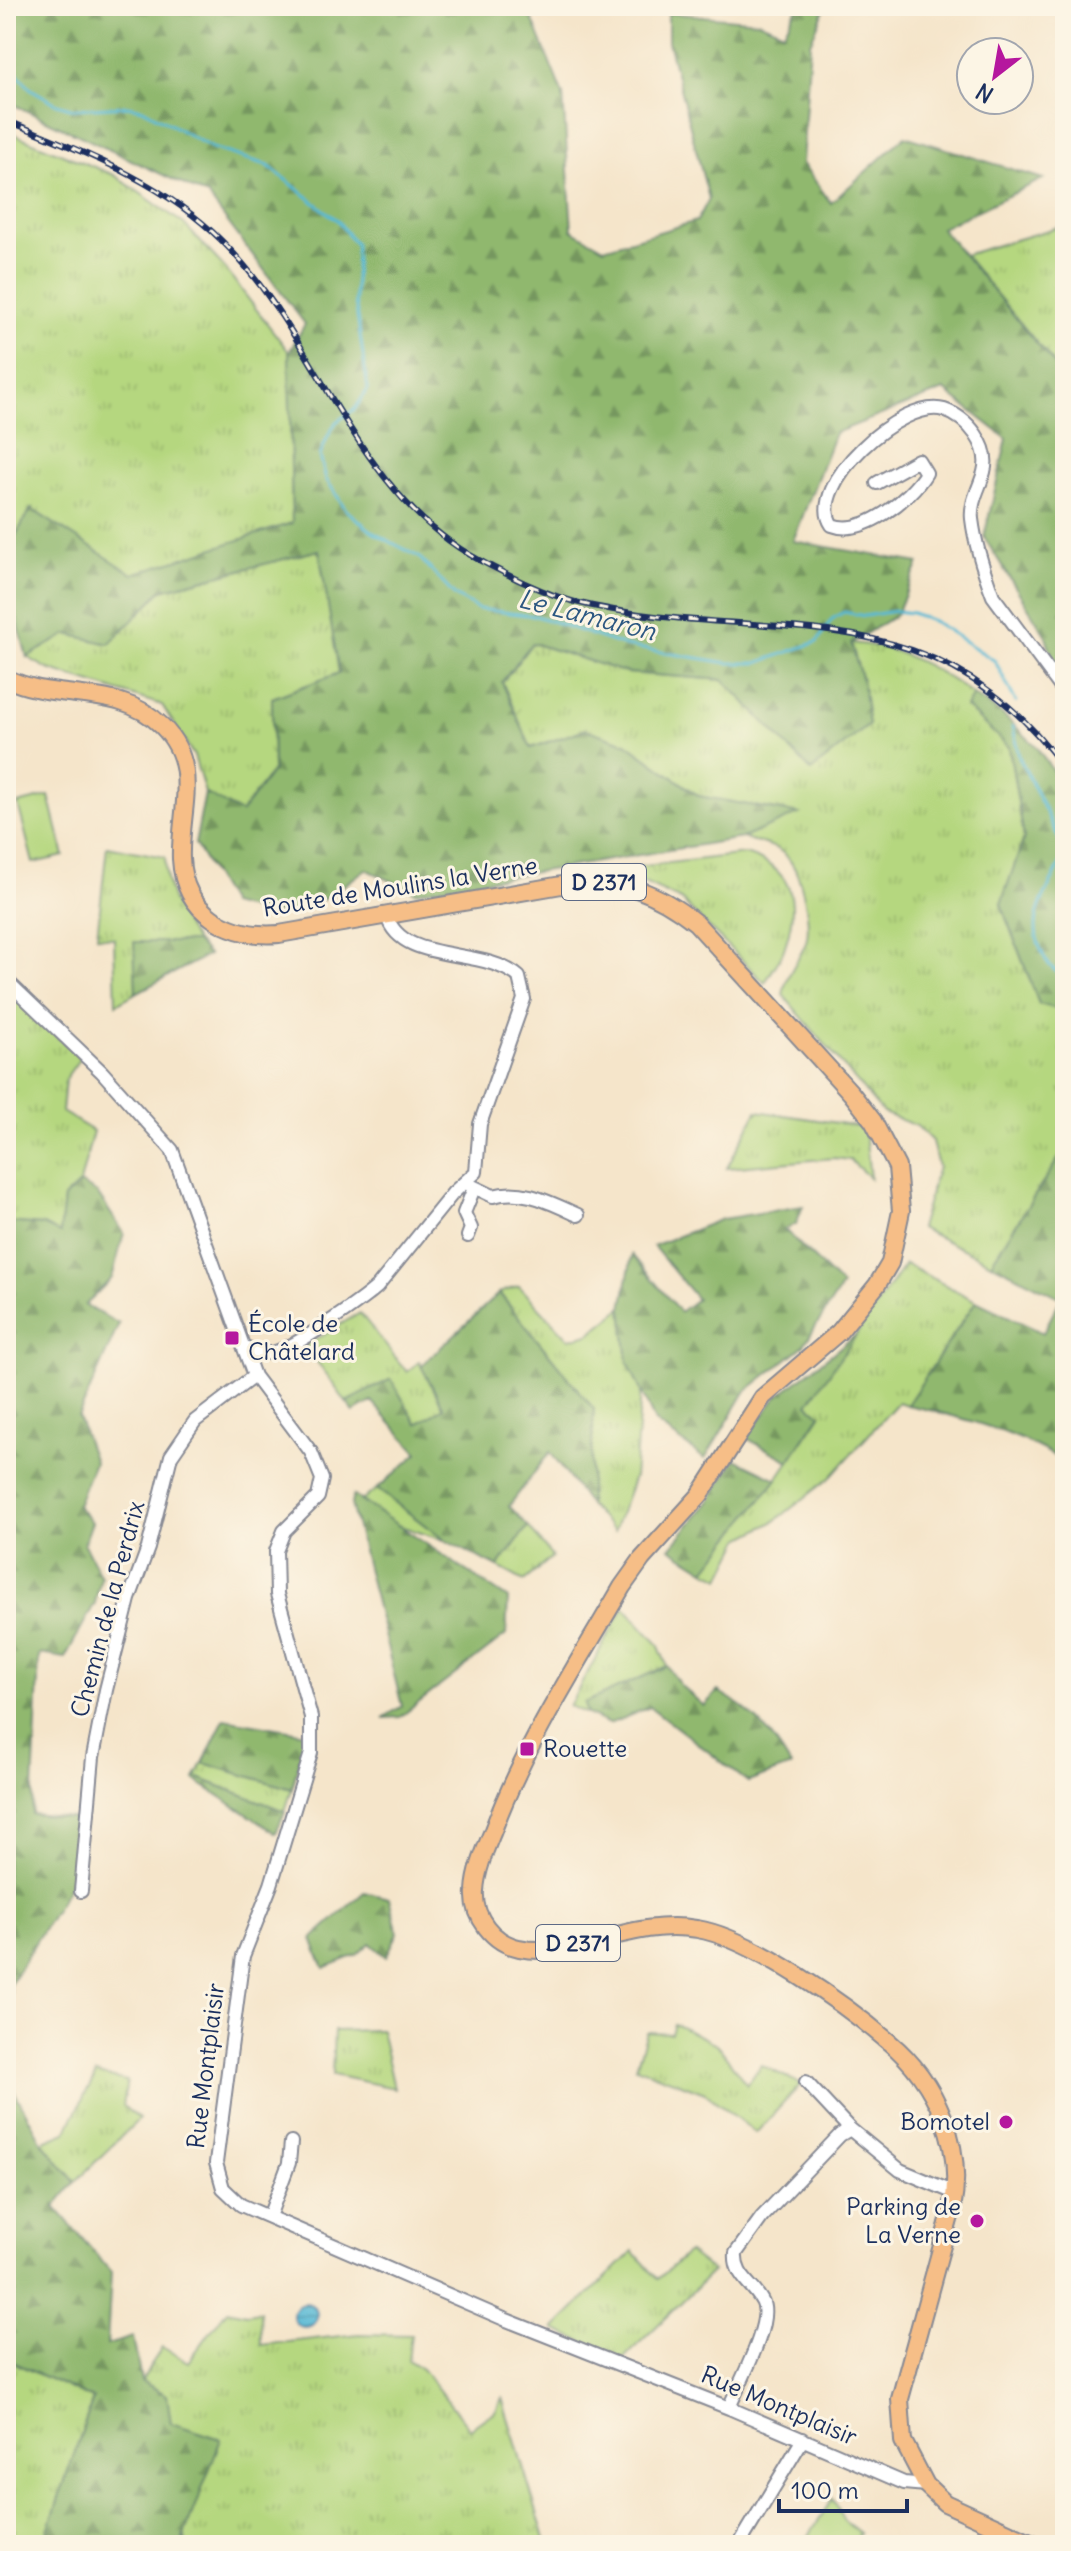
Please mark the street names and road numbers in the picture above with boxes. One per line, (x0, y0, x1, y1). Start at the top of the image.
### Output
street label: Route de Moulins la Verne (260, 849, 540, 923)
road number: D 2371 (562, 864, 646, 900)
street label: Chemin de la Perdrix (64, 1497, 150, 1720)
road number: D 2371 (536, 1925, 620, 1961)
street label: Rue Montplaisir (180, 1981, 230, 2150)
street label: Rue Montplaisir (697, 2359, 862, 2451)

